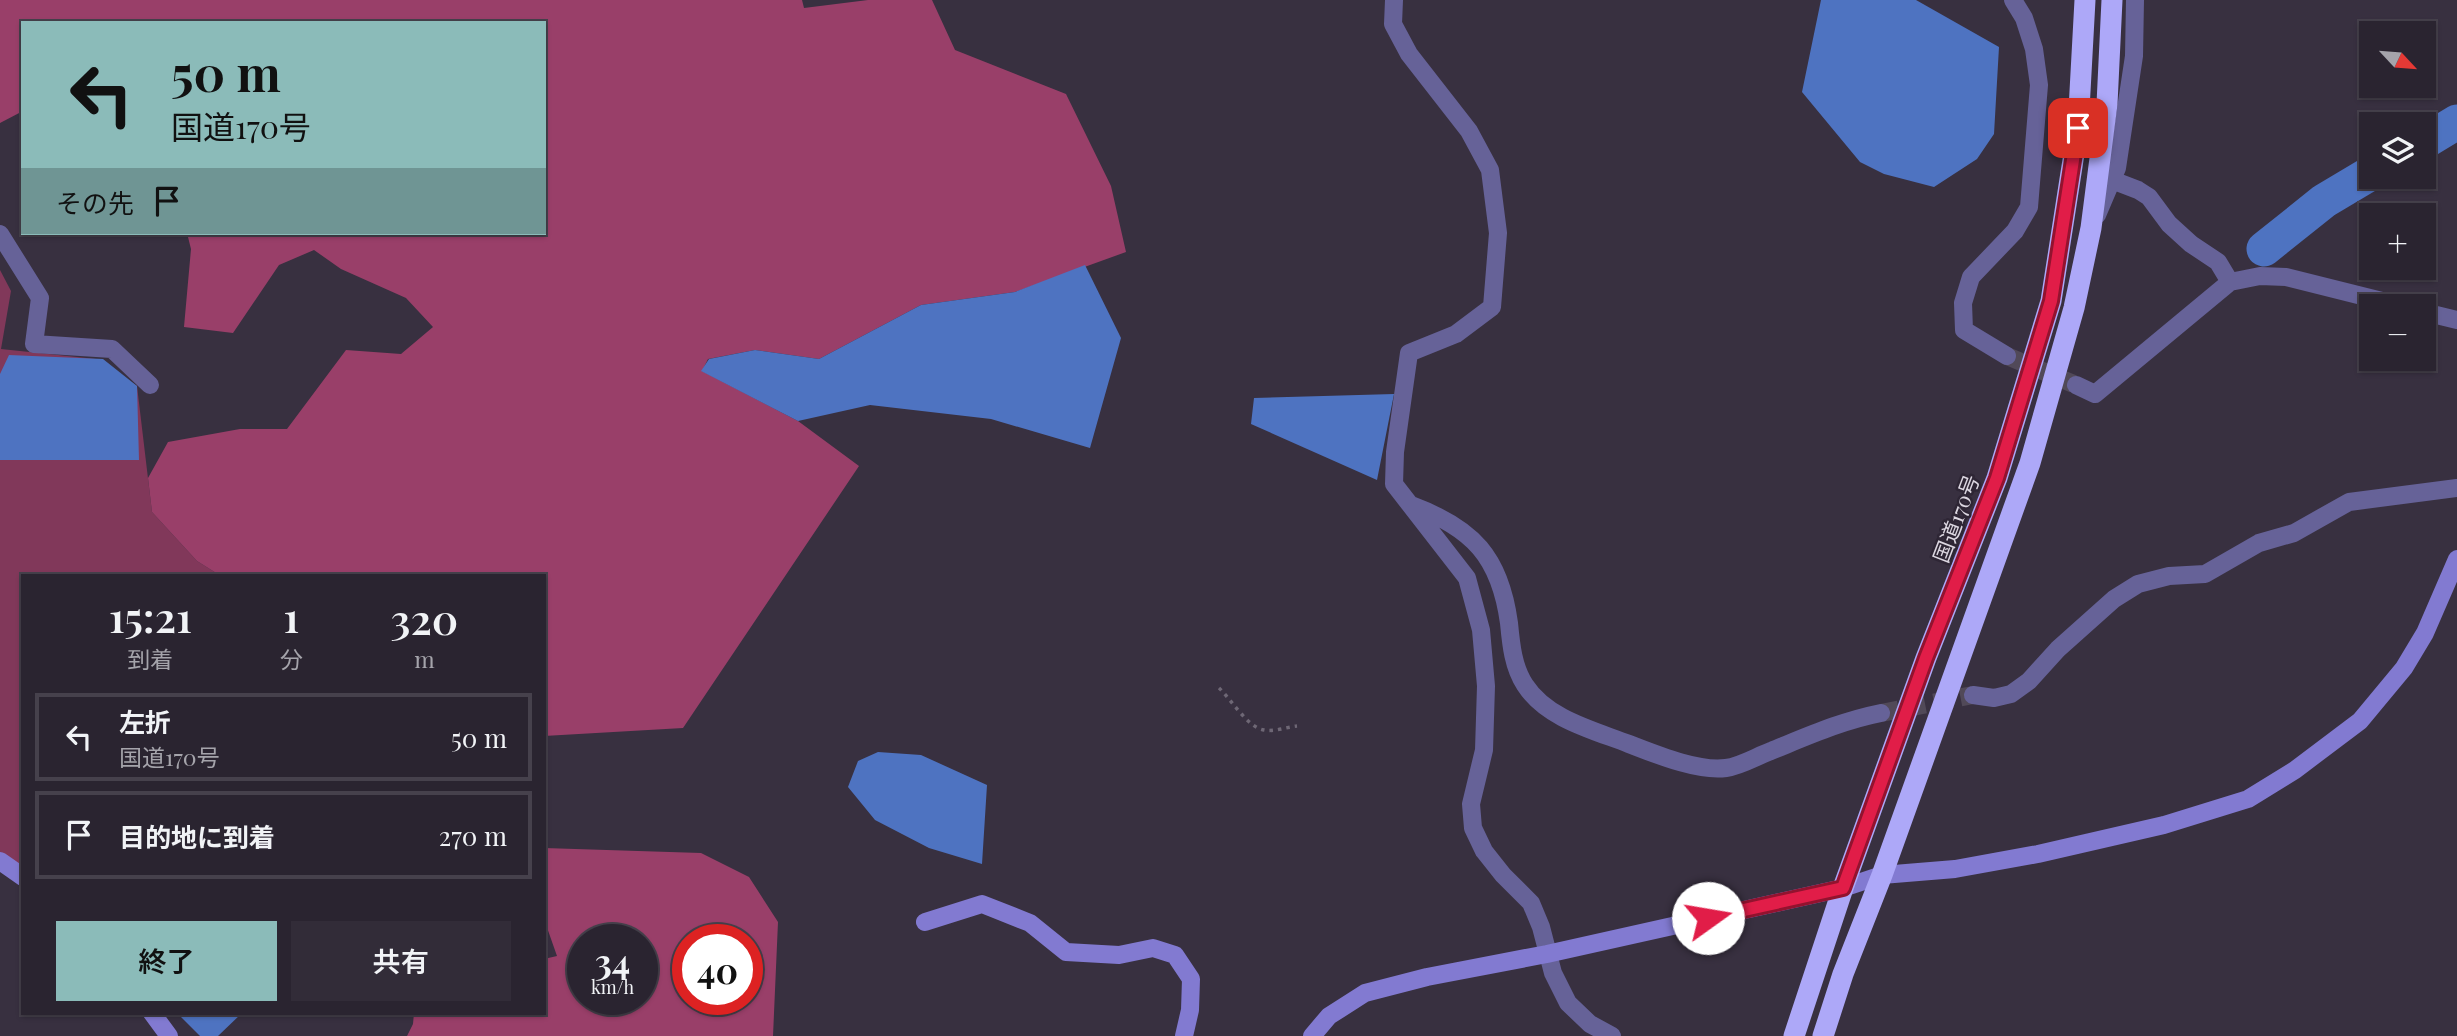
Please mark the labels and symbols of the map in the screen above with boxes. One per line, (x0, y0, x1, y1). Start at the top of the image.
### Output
north arrow (2359, 21, 2436, 98)
pin (2048, 98, 2108, 158)
street label: 国道170号 (1925, 470, 1985, 566)
position arrow (1671, 881, 1745, 955)
speed limit sign: 40 (672, 924, 763, 1015)

